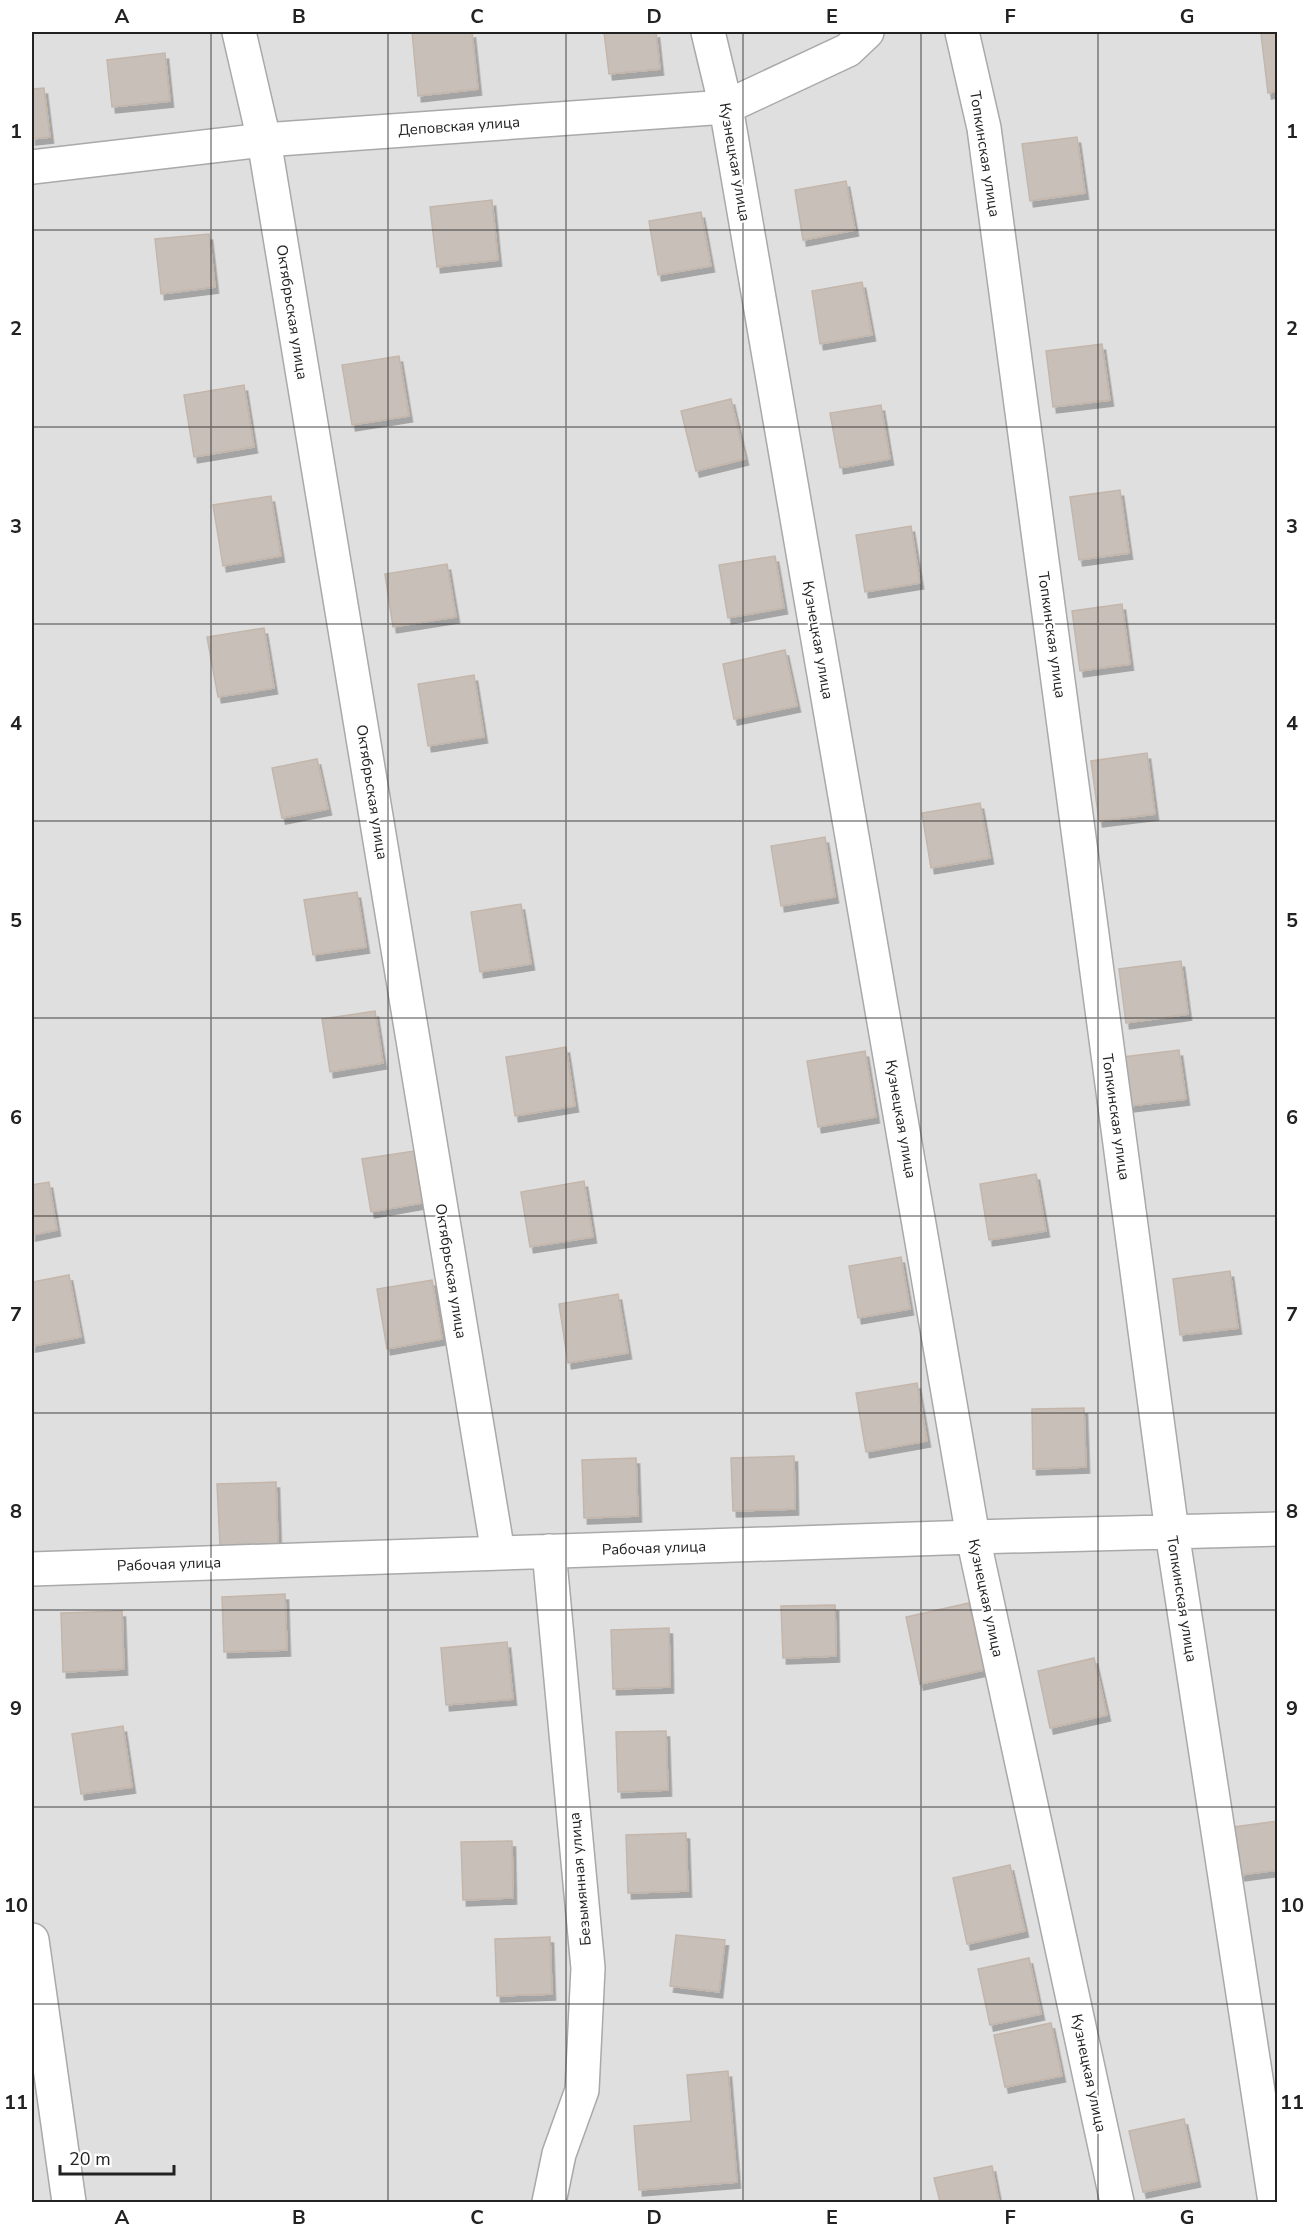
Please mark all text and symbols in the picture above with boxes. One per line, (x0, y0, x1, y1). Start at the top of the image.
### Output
text: A (115, 3, 130, 30)
text: B (292, 3, 306, 30)
text: C (470, 3, 484, 30)
text: D (646, 3, 662, 30)
text: E (826, 3, 838, 30)
text: F (1004, 3, 1016, 30)
text: G (1180, 3, 1194, 30)
street label: Топкинская улица (965, 90, 1005, 218)
street label: Кузнецкая улица (715, 101, 755, 223)
street label: Деповская улица (397, 112, 521, 140)
text: 1 (10, 118, 22, 145)
text: 1 (1286, 118, 1298, 145)
street label: Октябрьская улица (271, 243, 313, 381)
text: 2 (10, 315, 22, 342)
text: 2 (1286, 315, 1298, 342)
text: 3 (10, 513, 22, 540)
text: 3 (1286, 513, 1298, 540)
street label: Топкинская улица (1033, 571, 1071, 699)
street label: Кузнецкая улица (798, 579, 838, 701)
text: 4 (10, 710, 22, 737)
text: 4 (1286, 710, 1298, 737)
street label: Октябрьская улица (351, 723, 393, 861)
text: 5 (10, 907, 22, 934)
text: 5 (1286, 907, 1298, 934)
street label: Топкинская улица (1097, 1053, 1135, 1181)
street label: Кузнецкая улица (881, 1058, 921, 1180)
text: 6 (10, 1104, 22, 1131)
text: 6 (1286, 1104, 1298, 1131)
street label: Октябрьская улица (430, 1202, 472, 1340)
text: 7 (10, 1301, 22, 1328)
text: 7 (1286, 1301, 1298, 1328)
text: 8 (10, 1498, 22, 1525)
text: 8 (1286, 1498, 1298, 1525)
street label: Топкинская улица (1162, 1535, 1202, 1663)
street label: Рабочая улица (601, 1536, 707, 1560)
street label: Кузнецкая улица (964, 1537, 1008, 1659)
street label: Рабочая улица (116, 1552, 222, 1576)
text: 9 (10, 1695, 22, 1722)
text: 9 (1286, 1695, 1298, 1722)
street label: Безымянная улица (564, 1811, 596, 1947)
text: 10 (4, 1892, 28, 1919)
text: 10 (1280, 1892, 1304, 1919)
street label: Кузнецкая улица (1067, 2012, 1111, 2134)
text: 11 (4, 2089, 28, 2116)
text: 11 (1280, 2089, 1304, 2116)
scale bar (60, 2138, 174, 2176)
text: 20 m (69, 2147, 111, 2171)
text: A (115, 2204, 130, 2231)
text: B (292, 2204, 306, 2231)
text: C (470, 2204, 484, 2231)
text: D (646, 2204, 662, 2231)
text: E (826, 2204, 838, 2231)
text: F (1004, 2204, 1016, 2231)
text: G (1180, 2204, 1194, 2231)

